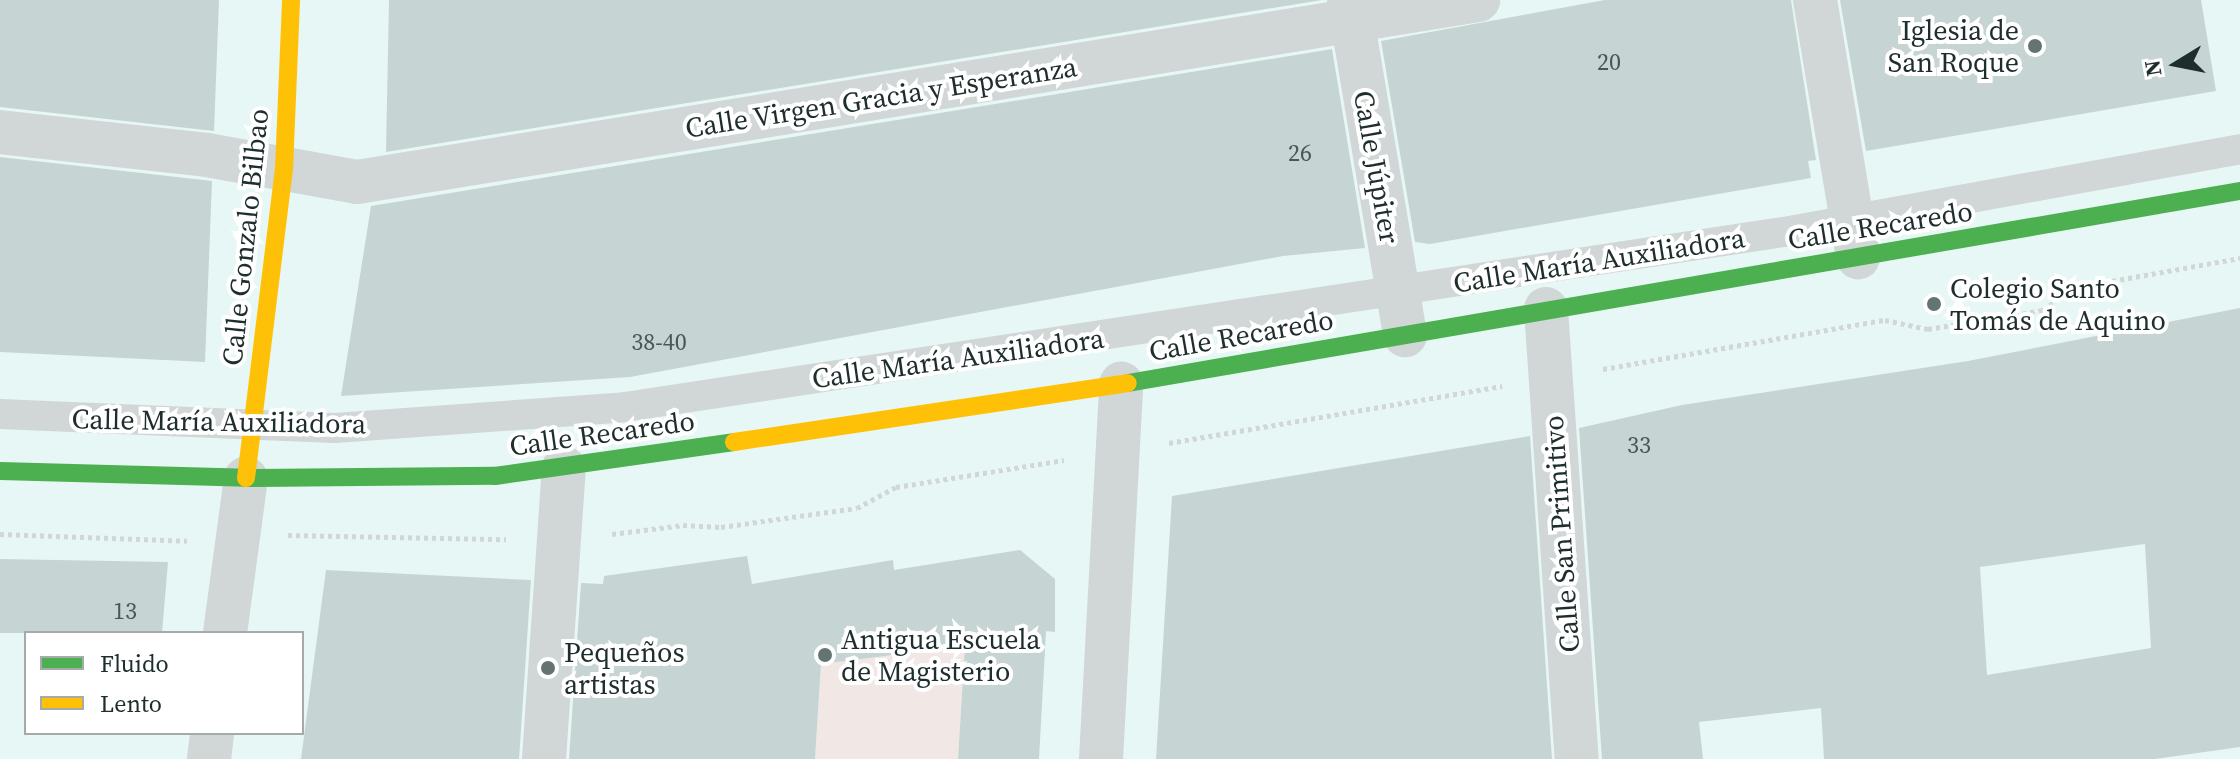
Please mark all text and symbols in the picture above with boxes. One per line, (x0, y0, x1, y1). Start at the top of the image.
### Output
place label: Iglesia de San Roque (1888, 13, 2019, 79)
north arrow (2136, 24, 2216, 104)
marker: Iglesia de San Roque (2026, 37, 2044, 55)
house number: 20 (1597, 48, 1621, 76)
street label: Calle Virgen Gracia y Esperanza (682, 49, 1080, 145)
text: N (2136, 58, 2169, 79)
street label: Calle Júpiter (1347, 88, 1407, 246)
street label: Calle Gonzalo Bilbao (215, 107, 275, 367)
house number: 26 (1288, 139, 1312, 167)
street label: Calle Recaredo (1785, 194, 1975, 256)
street label: Calle María Auxiliadora (1451, 220, 1747, 300)
place label: Colegio Santo Tomás de Aquino (1950, 271, 2166, 337)
marker: Colegio Santo Tomás de Aquino (1925, 295, 1943, 313)
street label: Calle Recaredo (1146, 302, 1336, 368)
street label: Calle María Auxiliadora (810, 321, 1106, 395)
house number: 38-40 (631, 328, 687, 356)
street label: Calle María Auxiliadora (71, 402, 367, 440)
street label: Calle Recaredo (507, 403, 697, 463)
street label: Calle San Primitivo (1536, 414, 1586, 654)
house number: 33 (1627, 431, 1651, 459)
house number: 13 (113, 597, 137, 625)
place label: Antigua Escuela de Magisterio (841, 622, 1041, 688)
legend (24, 631, 304, 735)
place label: Pequeños artistas (564, 635, 685, 701)
marker: Antigua Escuela de Magisterio (816, 646, 834, 664)
text: Fluido (100, 647, 169, 680)
marker: Pequeños artistas (539, 659, 557, 677)
text: Lento (100, 687, 162, 720)

